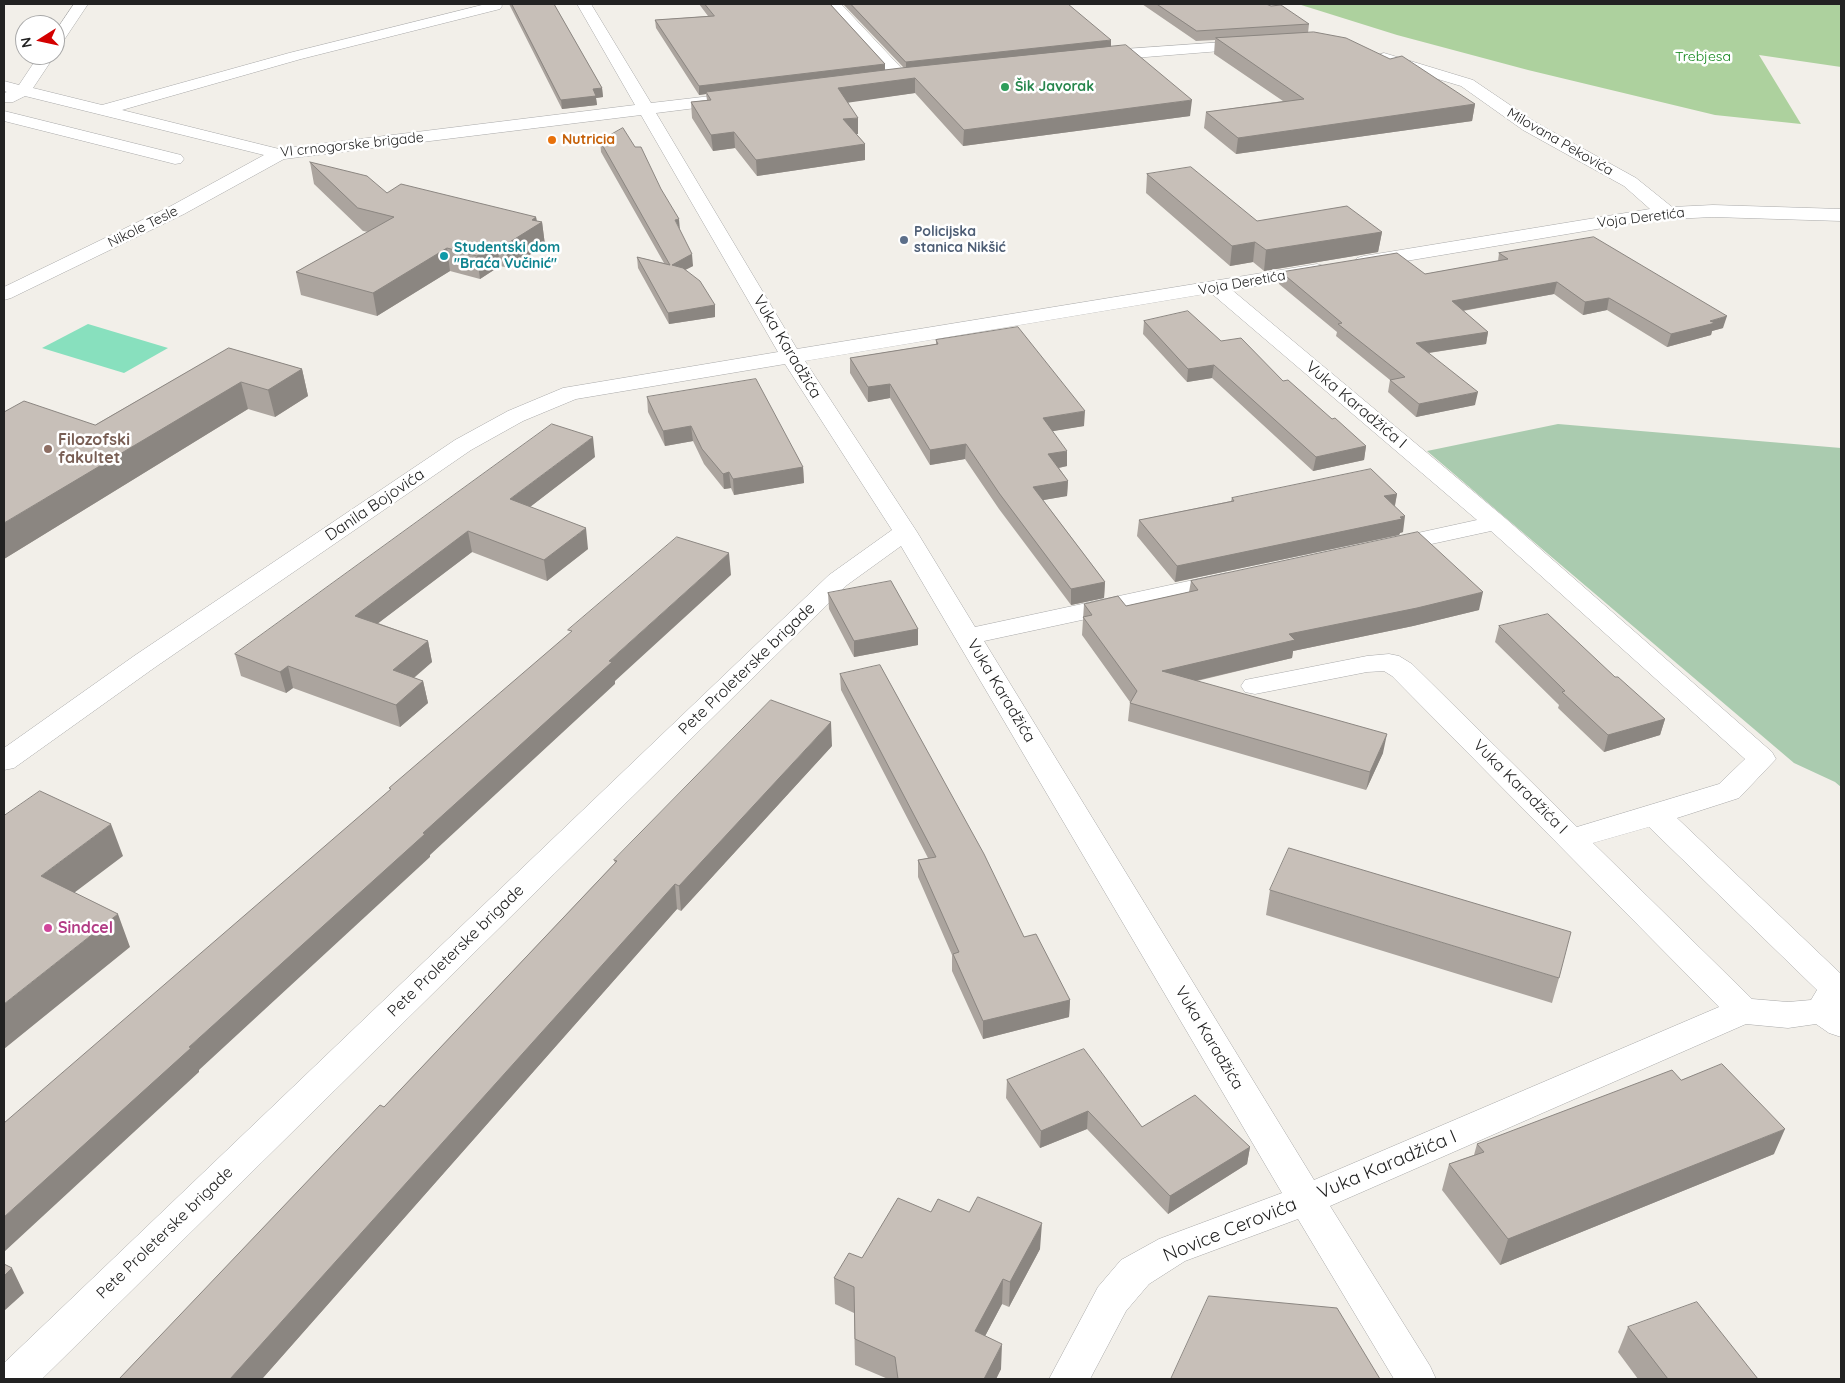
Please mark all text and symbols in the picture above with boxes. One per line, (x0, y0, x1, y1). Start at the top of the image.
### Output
north arrow (15, 15, 65, 65)
text: N (16, 36, 36, 49)
park label: Trebjesa (1675, 49, 1731, 65)
place label: Šik Javorak (1015, 79, 1094, 95)
marker: Šik Javorak (999, 81, 1011, 93)
street label: Milovana Pekovića (1504, 105, 1616, 179)
street label: VI crnogorske brigade (280, 129, 424, 161)
place label: Nutricia (562, 132, 615, 148)
marker: Nutricia (546, 134, 558, 146)
street label: Nikole Tesle (105, 203, 181, 251)
street label: Voja Deretića (1596, 204, 1686, 232)
place label: Policijska stanica Nikšić (914, 224, 1006, 256)
marker: Policijska stanica Nikšić (898, 234, 910, 246)
place label: Studentski dom "Braća Vučinić" (454, 240, 560, 272)
marker: Studentski dom "Braća Vučinić" (438, 250, 450, 262)
street label: Voja Deretića (1197, 267, 1287, 299)
street label: Vuka Karadžića (749, 292, 825, 402)
street label: Vuka Karadžića I (1302, 357, 1410, 453)
place label: Filozofski fakultet (58, 430, 130, 468)
marker: Filozofski fakultet (42, 443, 54, 455)
street label: Danila Bojovića (322, 465, 428, 545)
street label: Pete Proleterske brigade (675, 599, 819, 739)
street label: Vuka Karadžića (963, 636, 1039, 746)
street label: Vuka Karadžića I (1469, 736, 1571, 838)
street label: Pete Proleterske brigade (384, 881, 528, 1021)
place label: Sindcel (58, 918, 113, 938)
marker: Sindcel (42, 922, 54, 934)
street label: Vuka Karadžića (1171, 983, 1247, 1093)
street label: Vuka Karadžića I (1314, 1125, 1460, 1205)
street label: Pete Proleterske brigade (93, 1163, 237, 1303)
street label: Novice Cerovića (1160, 1193, 1300, 1267)

